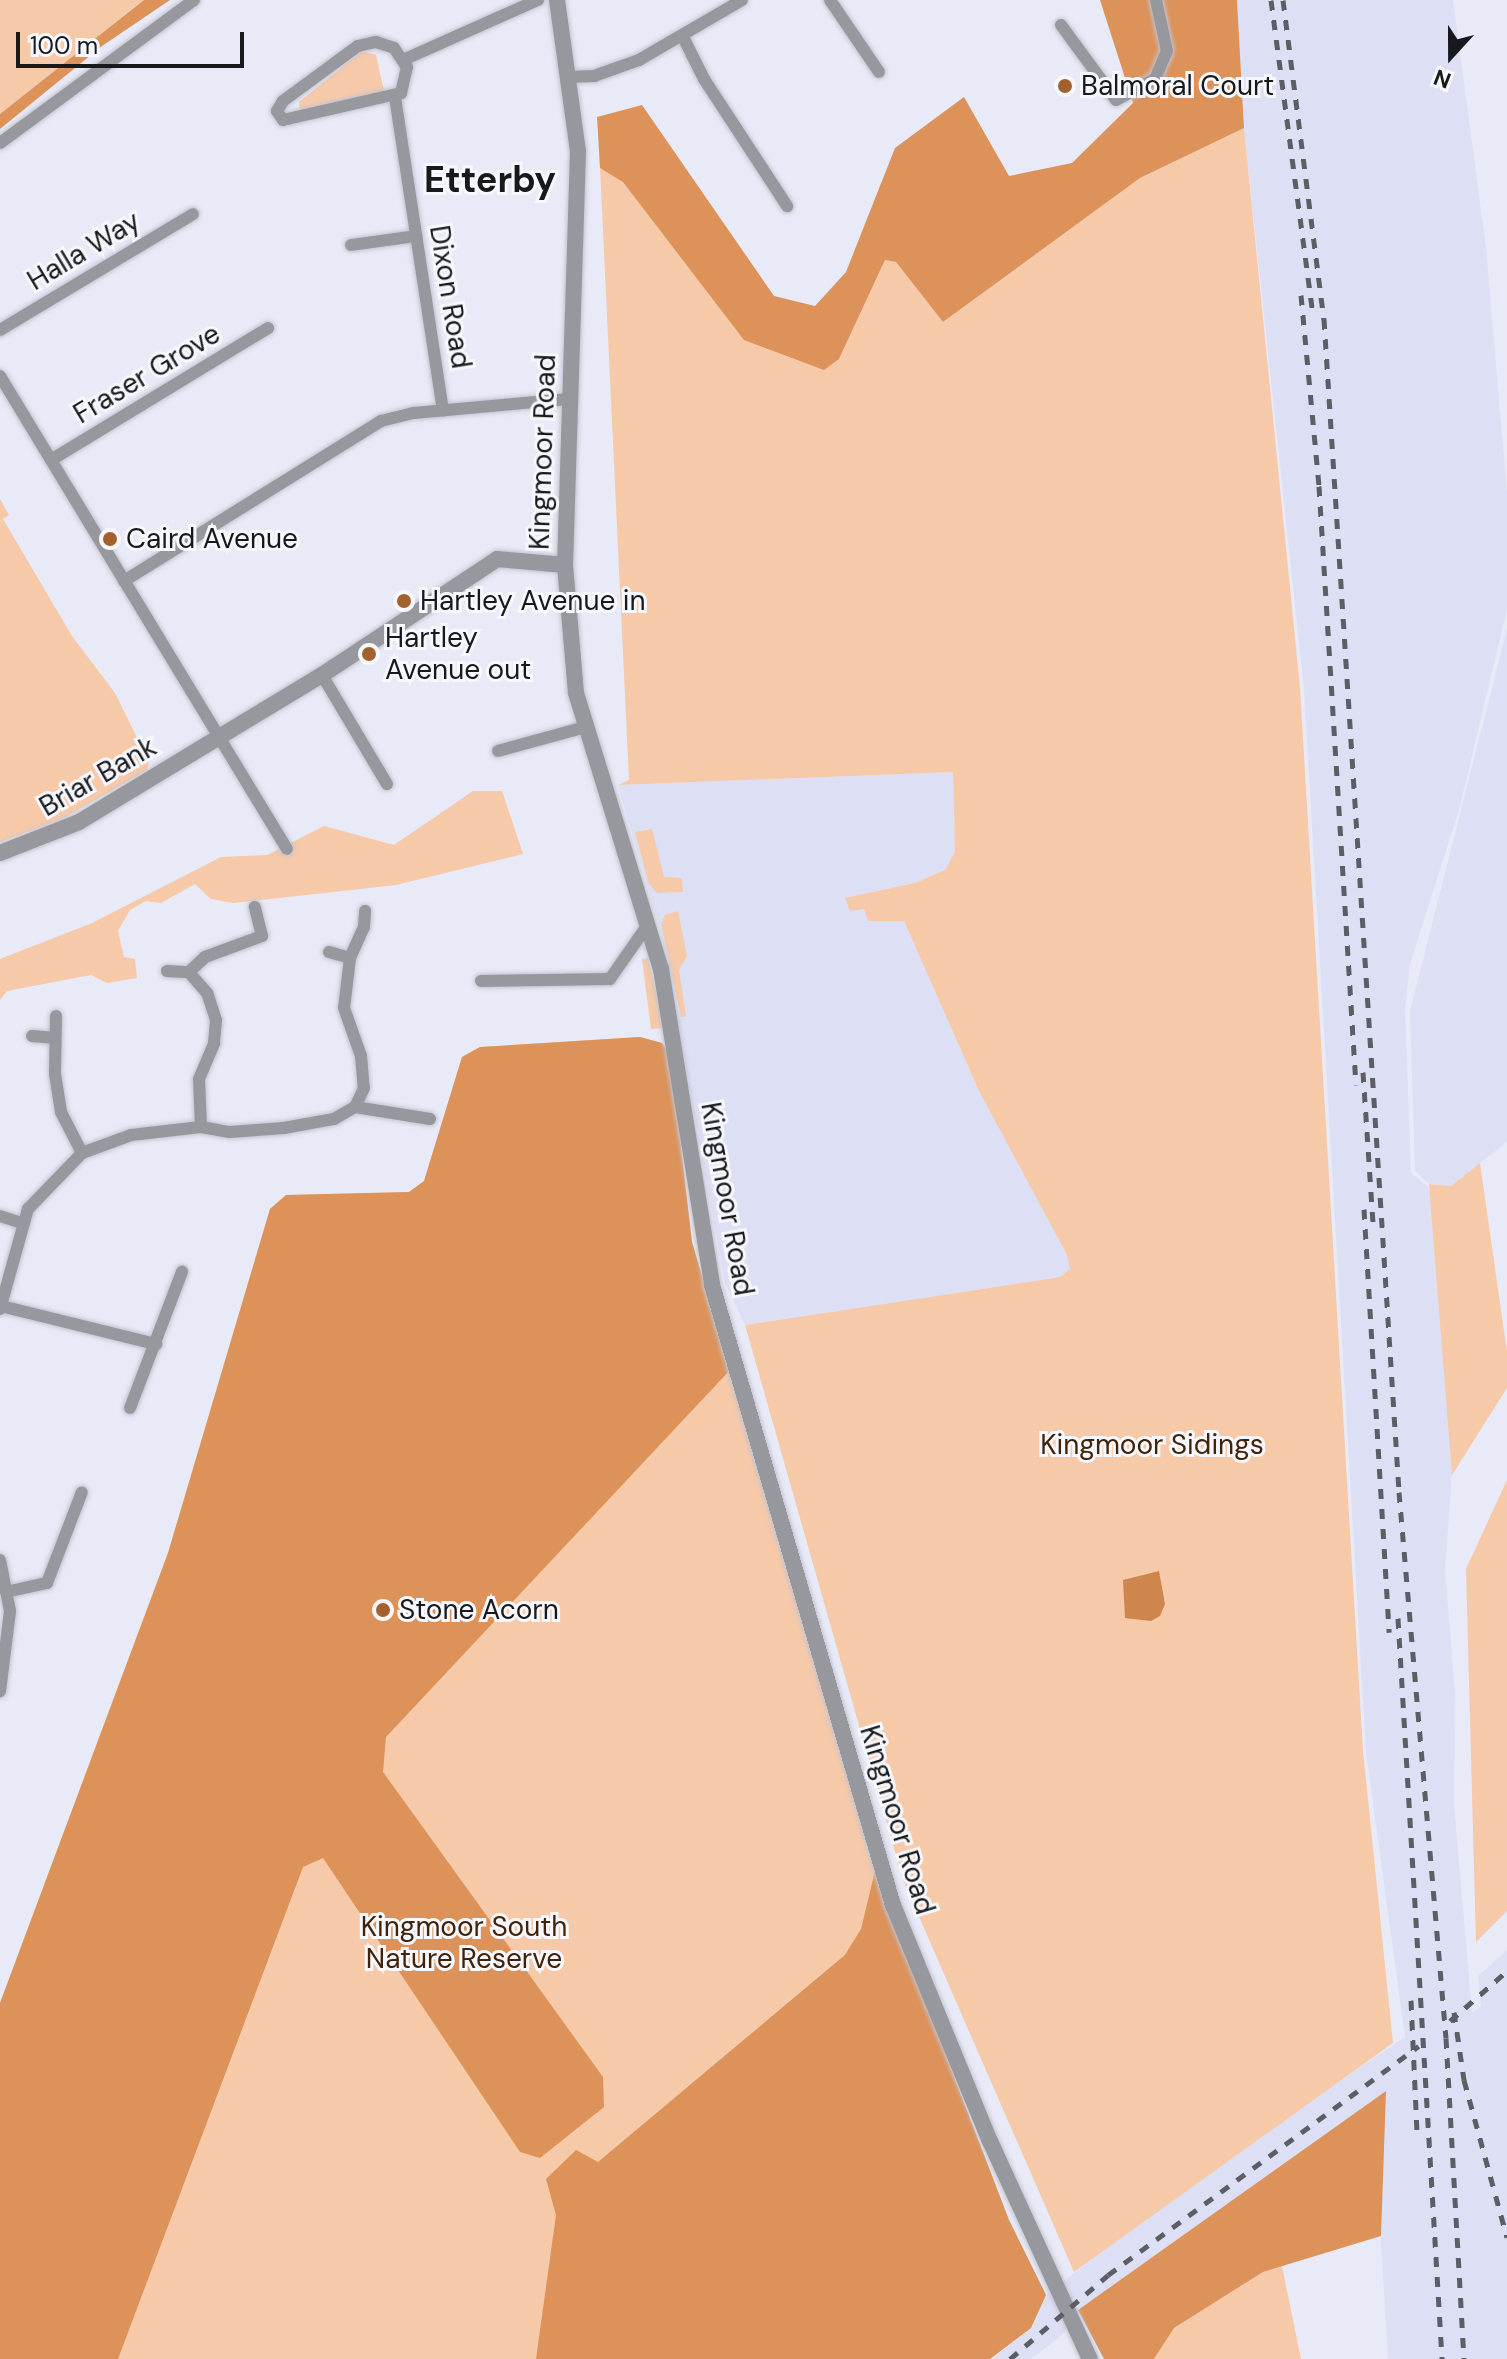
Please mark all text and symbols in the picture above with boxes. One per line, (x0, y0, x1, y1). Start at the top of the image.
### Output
scale bar (20, 16, 248, 66)
north arrow (1411, 16, 1491, 96)
text: 100 m (30, 30, 98, 61)
text: N (1430, 62, 1455, 95)
place label: Balmoral Court (1081, 69, 1274, 103)
marker: Balmoral Court (1056, 77, 1074, 95)
district label: Etterby (424, 158, 556, 202)
street label: Halla Way (22, 204, 146, 298)
street label: Dixon Road (422, 223, 478, 371)
street label: Fraser Grove (68, 317, 226, 431)
street label: Kingmoor Road (523, 354, 563, 550)
place label: Caird Avenue (126, 522, 298, 556)
marker: Caird Avenue (101, 530, 119, 548)
place label: Hartley Avenue in (420, 584, 646, 618)
marker: Hartley Avenue in (395, 592, 413, 610)
place label: Hartley Avenue out (385, 621, 531, 687)
marker: Hartley Avenue out (360, 645, 378, 663)
street label: Briar Bank (34, 730, 162, 824)
street label: Kingmoor Road (693, 1100, 761, 1298)
park label: Kingmoor Sidings (1040, 1428, 1264, 1462)
place label: Stone Acorn (399, 1593, 559, 1627)
marker: Stone Acorn (374, 1601, 392, 1619)
street label: Kingmoor Road (852, 1721, 942, 1919)
park label: Kingmoor South Nature Reserve (361, 1910, 567, 1976)

